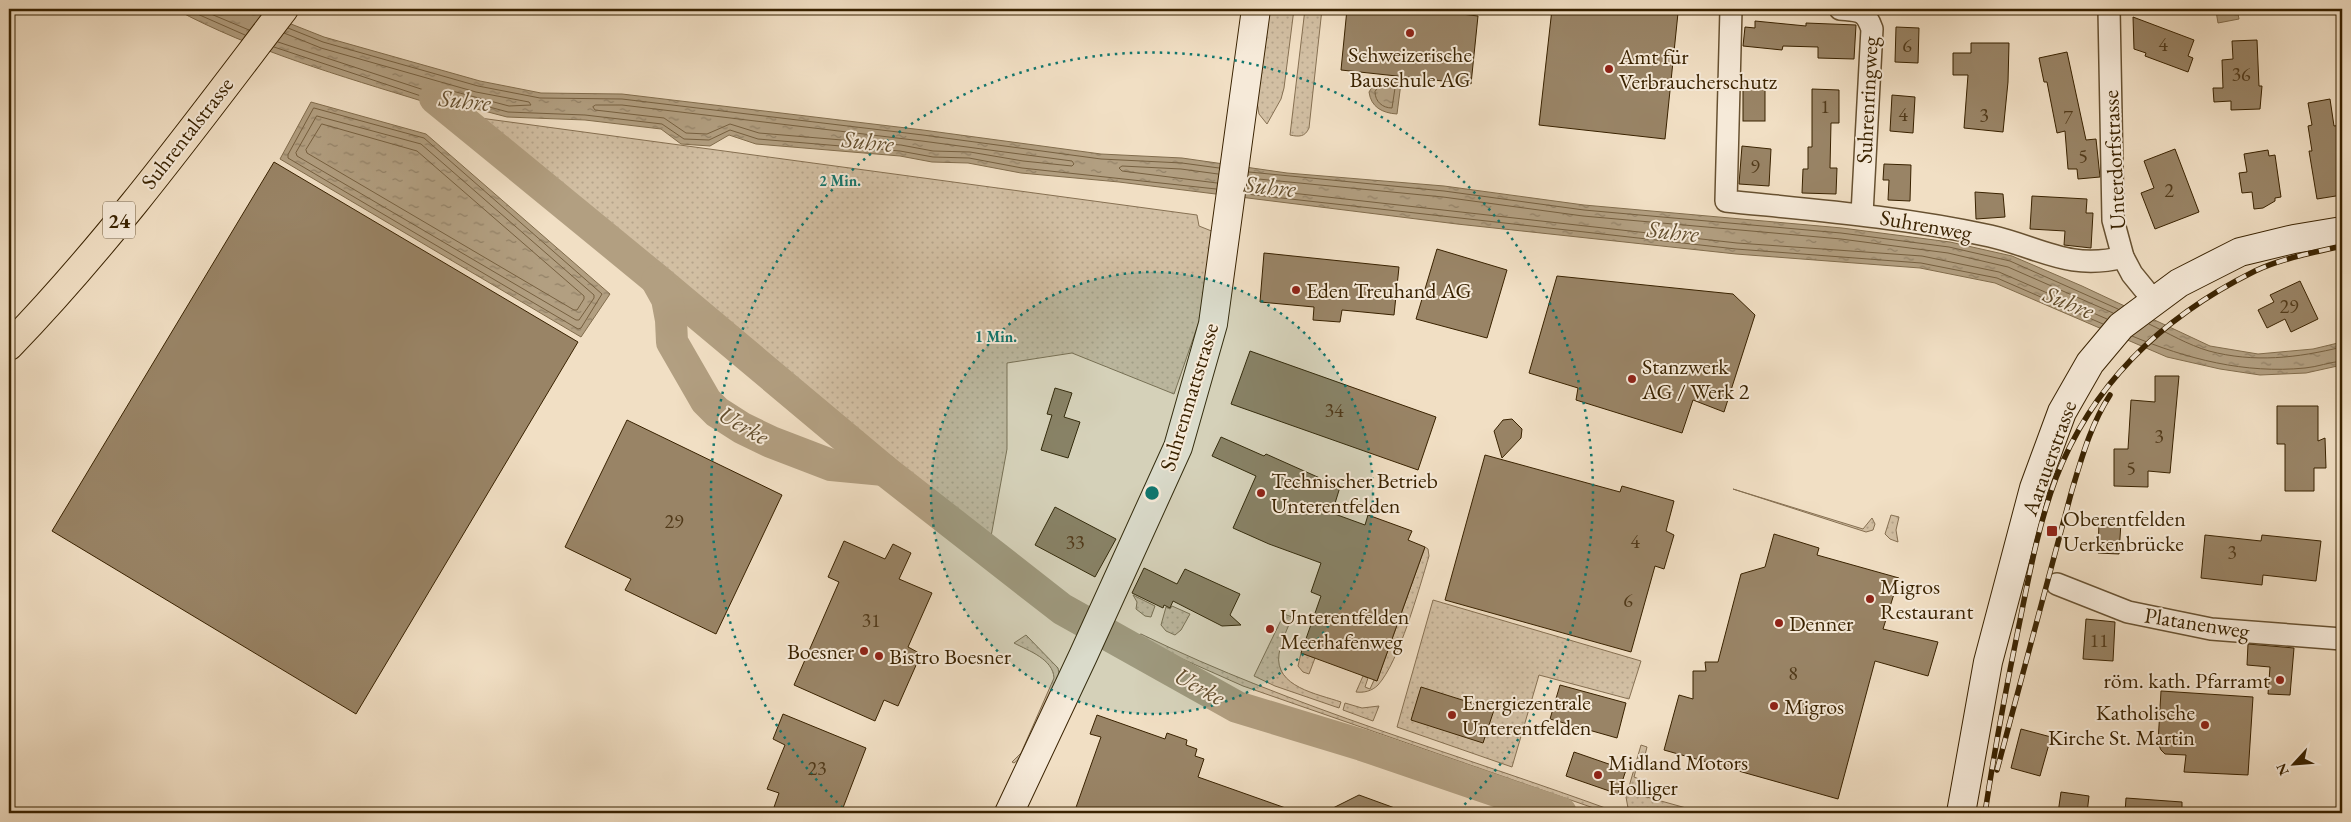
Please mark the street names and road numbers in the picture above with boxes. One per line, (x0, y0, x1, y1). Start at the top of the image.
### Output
street label: Suhrenringweg (1849, 35, 1885, 164)
street label: Suhrentalstrasse (134, 71, 240, 195)
street label: Unterdorfstrasse (2096, 89, 2132, 231)
road number: 24 (103, 202, 135, 238)
street label: Suhrenweg (1878, 203, 1975, 247)
street label: Suhrenmattstrasse (1153, 319, 1225, 475)
street label: Aarauerstrasse (2014, 396, 2083, 521)
street label: Platanenweg (2142, 600, 2252, 646)

